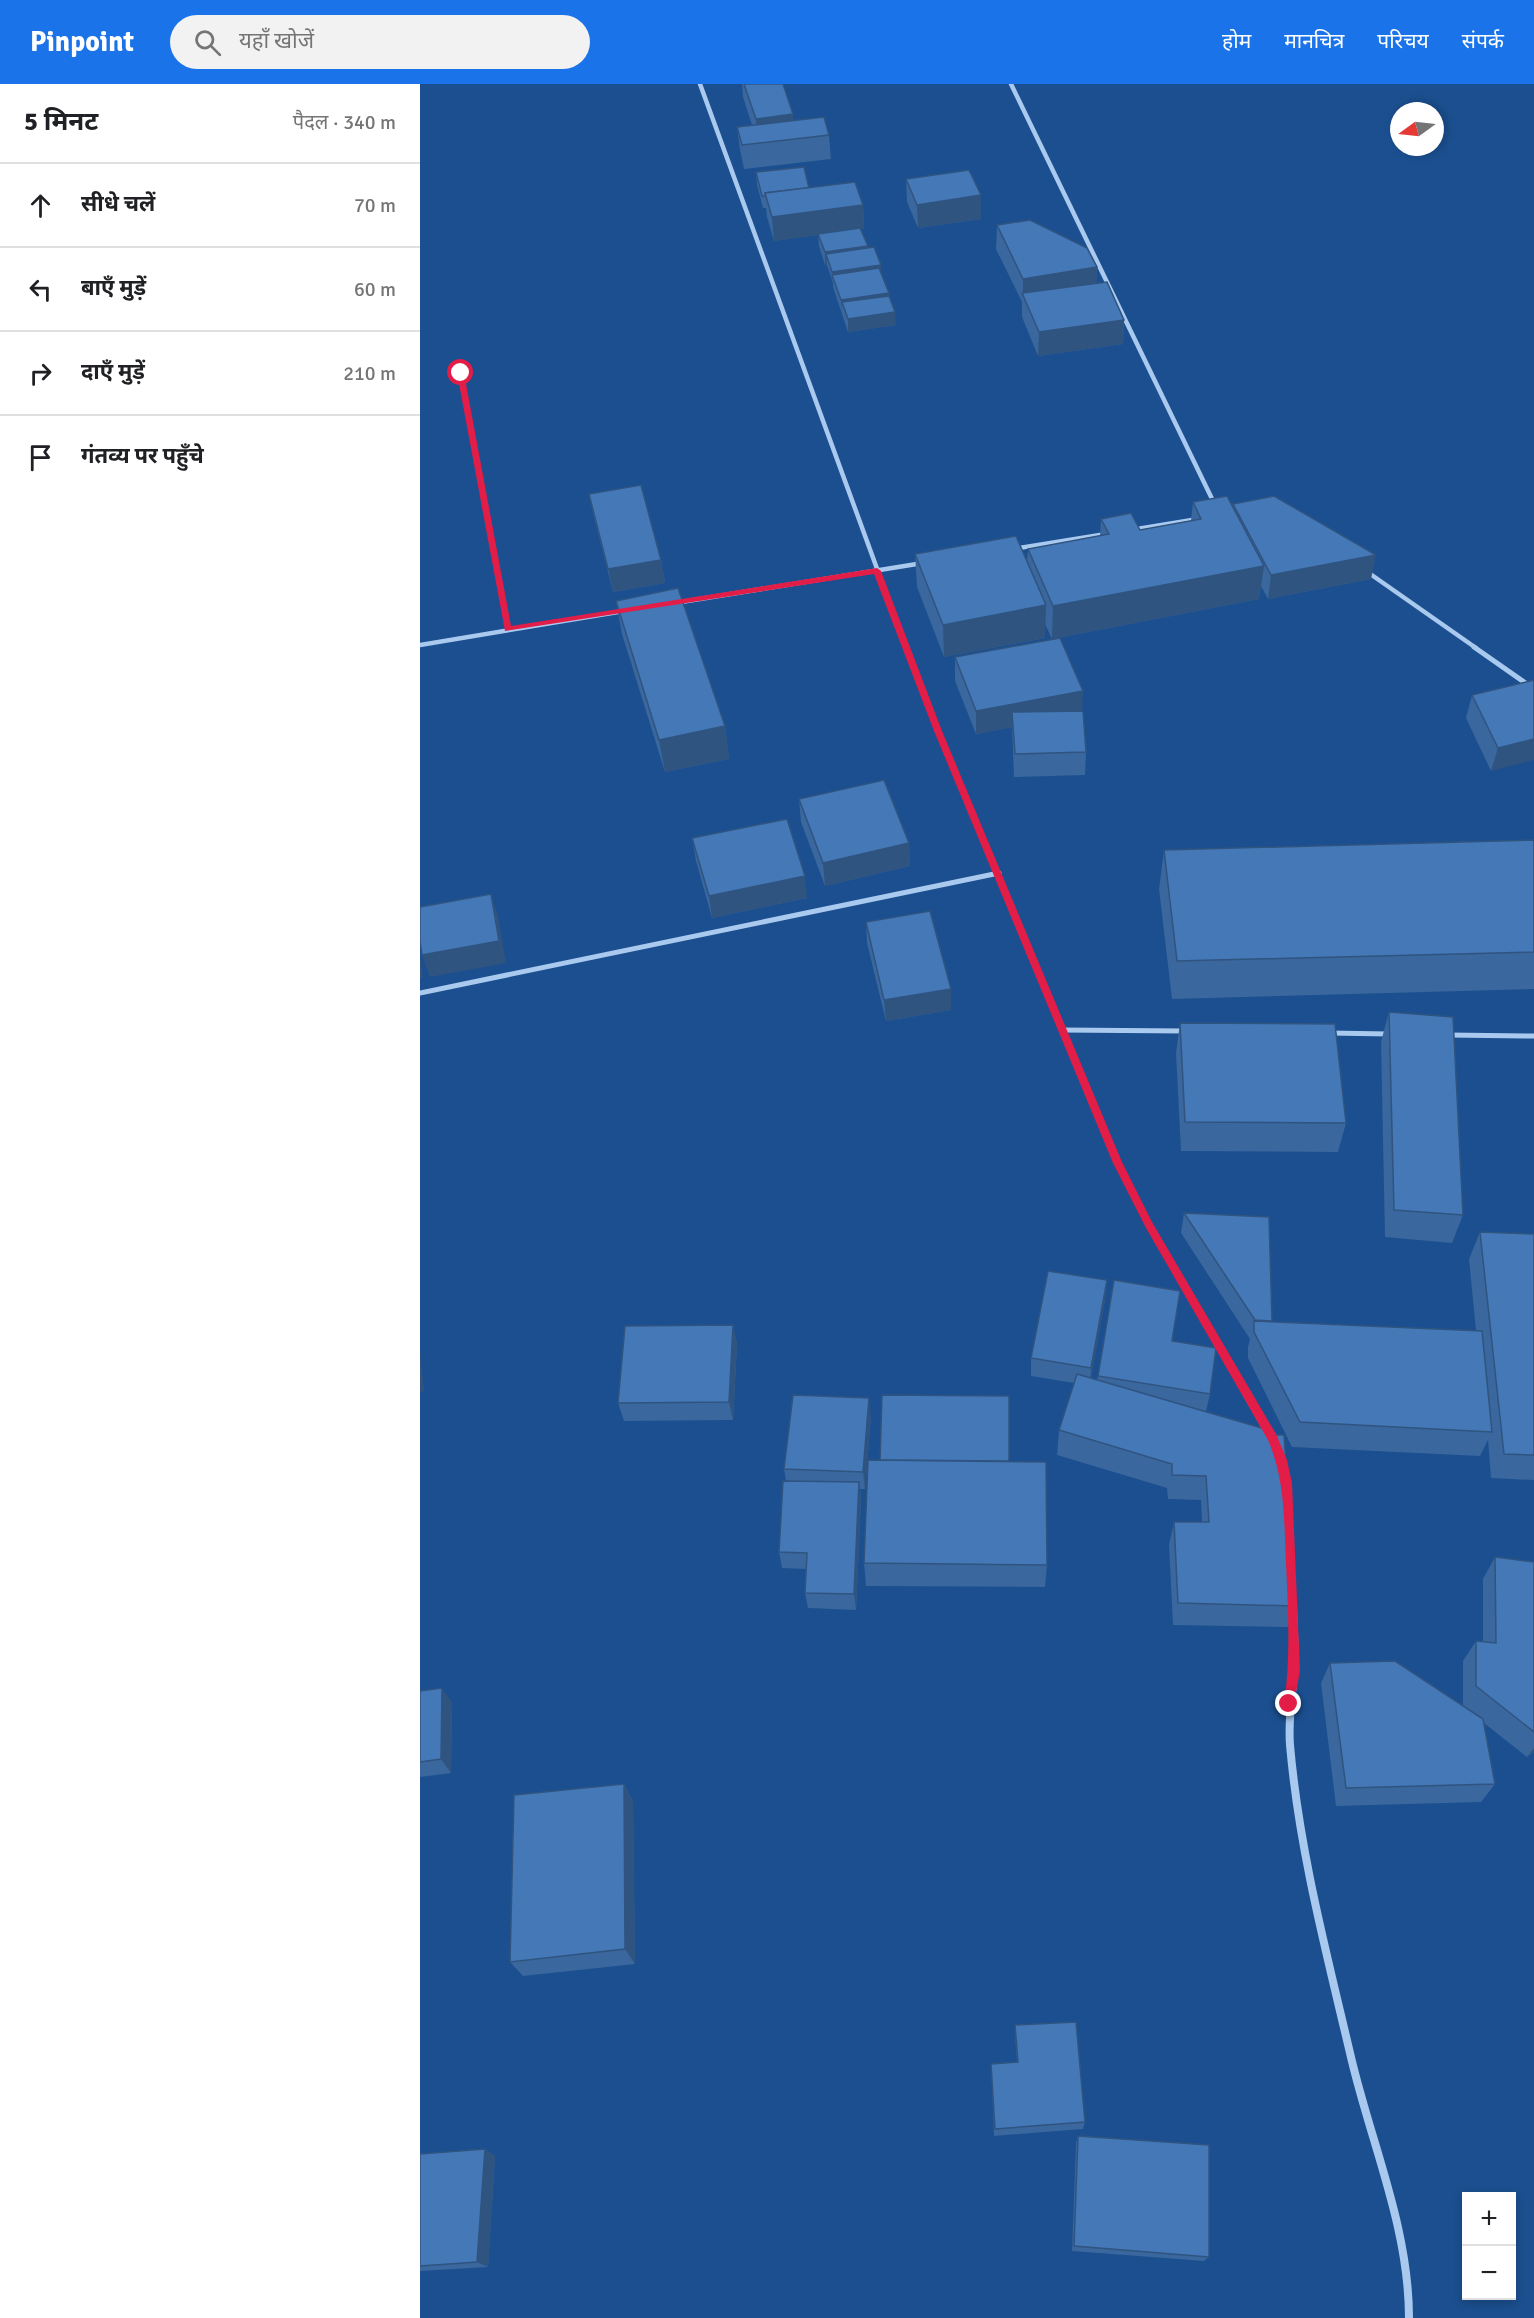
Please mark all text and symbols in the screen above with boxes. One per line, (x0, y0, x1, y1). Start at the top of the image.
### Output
search box (170, 15, 590, 69)
text: Pinpoint (30, 25, 134, 59)
icon: search (191, 26, 224, 59)
text: यहाँ खोजें (239, 27, 314, 54)
text: होम (1222, 28, 1251, 54)
text: मानचित्र (1284, 28, 1344, 54)
text: परिचय (1377, 28, 1429, 54)
text: संपर्क (1462, 28, 1504, 54)
north arrow (1390, 102, 1444, 156)
text: 5 मिनट (24, 106, 98, 138)
text: पैदल · 340 m (293, 110, 396, 135)
icon: ahead (24, 189, 57, 222)
text: सीधे चलें (81, 190, 155, 217)
text: 70 m (354, 193, 396, 218)
icon: left (24, 273, 57, 306)
text: बाएँ मुड़ें (81, 274, 146, 301)
text: 60 m (354, 277, 396, 302)
icon: right (24, 357, 57, 390)
text: दाएँ मुड़ें (81, 358, 145, 385)
route start (447, 359, 473, 385)
text: 210 m (343, 361, 396, 386)
icon: arrive (24, 441, 57, 474)
text: गंतव्य पर पहुँचे (81, 442, 204, 469)
route end (1275, 1690, 1301, 1716)
map controls (1462, 2192, 1516, 2300)
button: + (1462, 2192, 1516, 2246)
button: − (1462, 2246, 1516, 2300)

